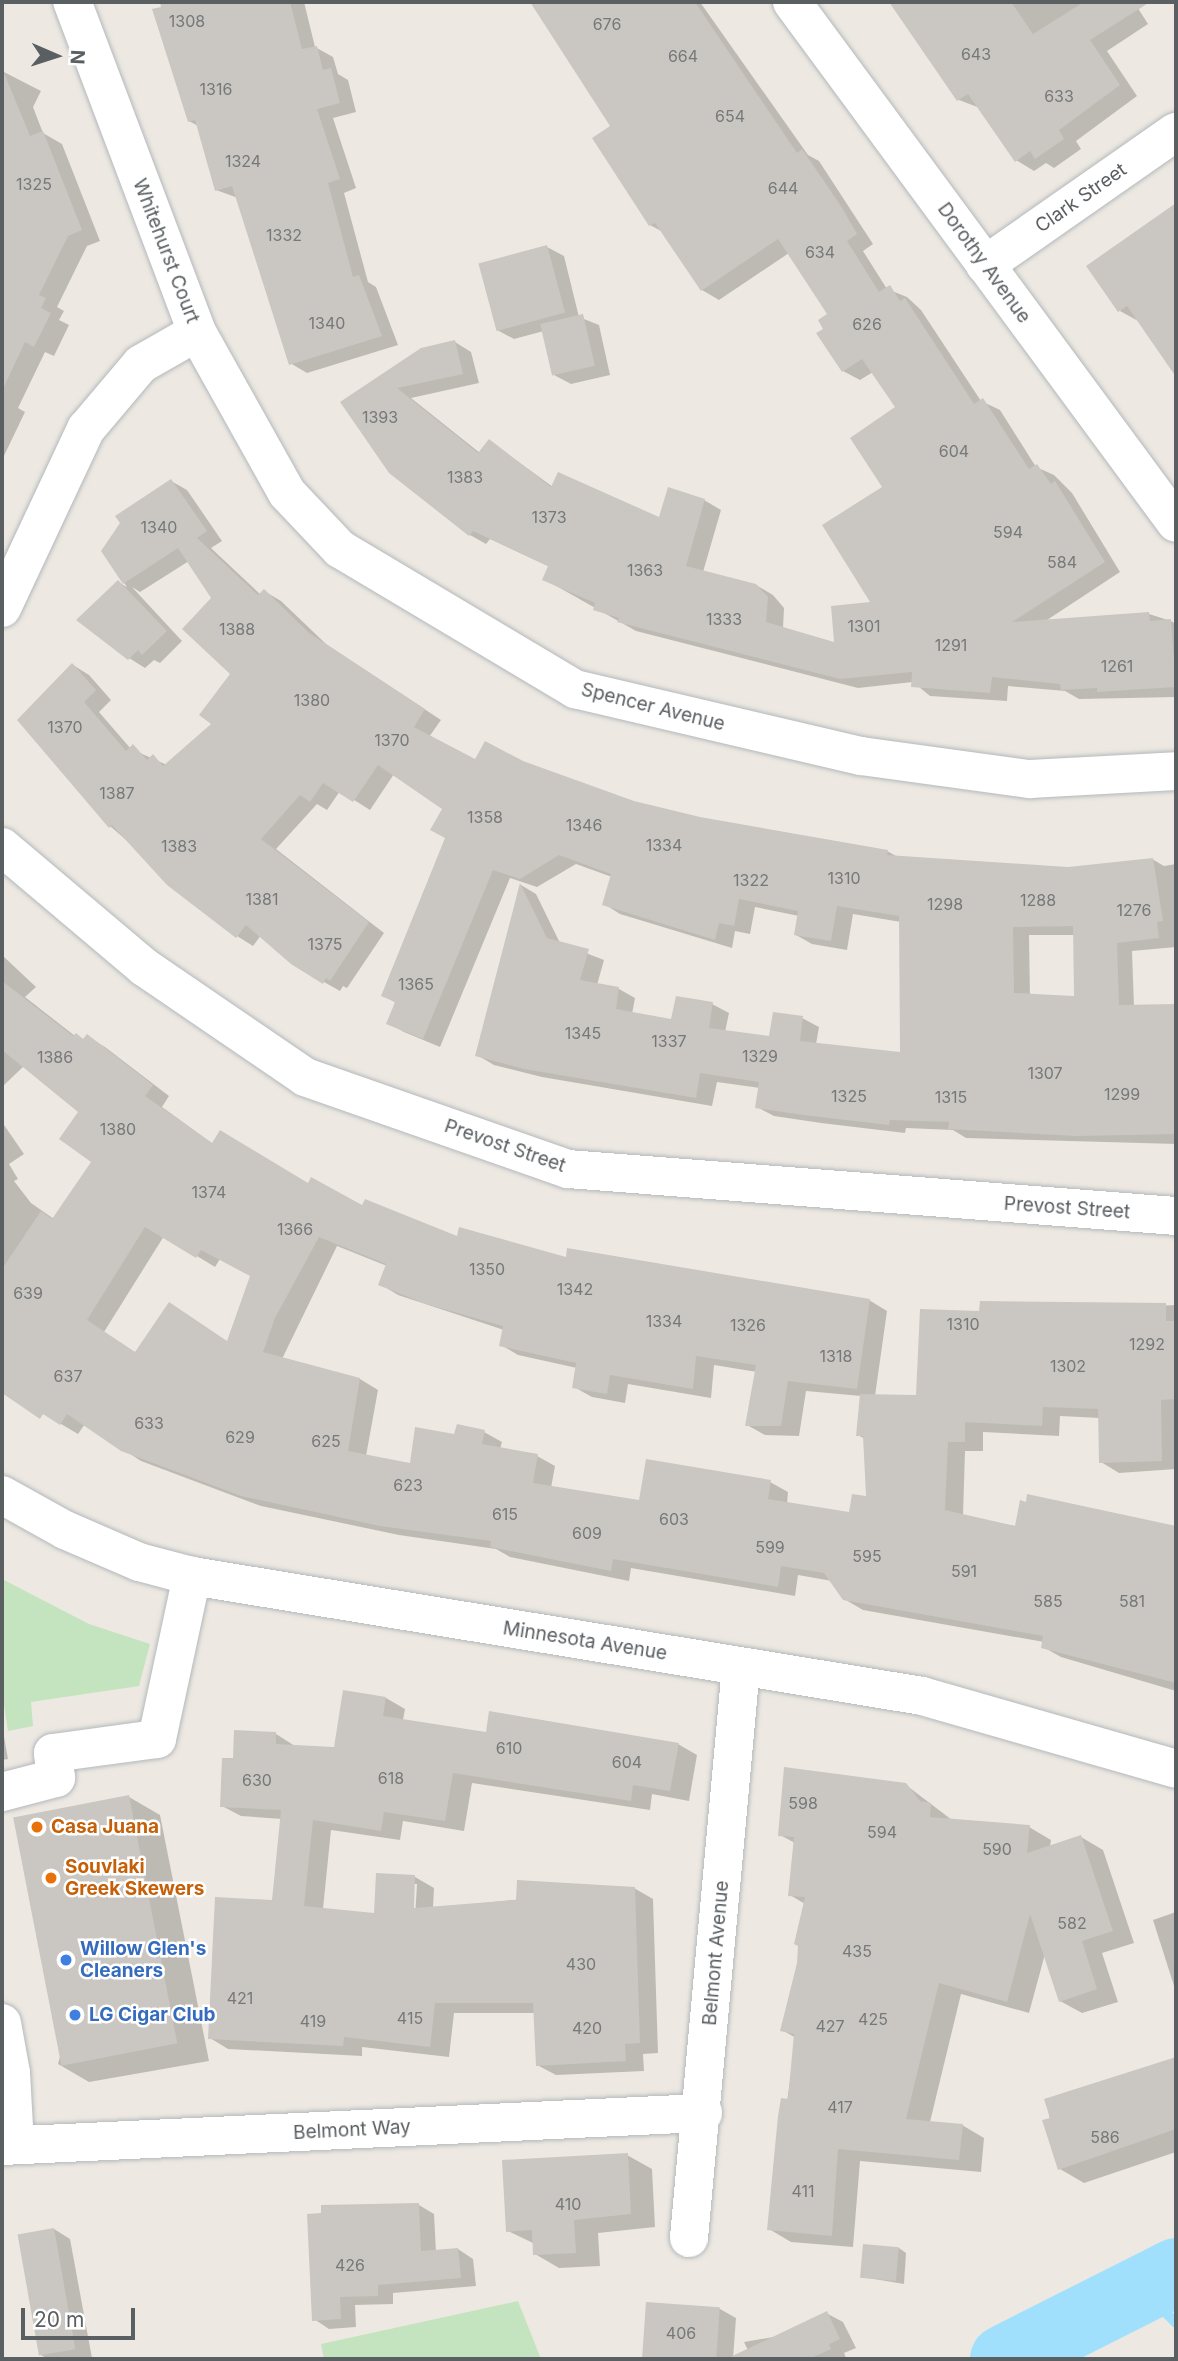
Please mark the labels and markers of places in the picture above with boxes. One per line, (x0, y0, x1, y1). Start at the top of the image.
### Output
place label: Casa Juana (51, 1816, 159, 1838)
marker: Casa Juana (29, 1819, 45, 1835)
place label: Souvlaki Greek Skewers (65, 1856, 204, 1900)
marker: Souvlaki Greek Skewers (43, 1870, 59, 1886)
place label: Willow Glen's Cleaners (80, 1938, 206, 1982)
marker: Willow Glen's Cleaners (58, 1952, 74, 1968)
place label: LG Cigar Club (89, 2004, 215, 2026)
marker: LG Cigar Club (67, 2007, 83, 2023)

